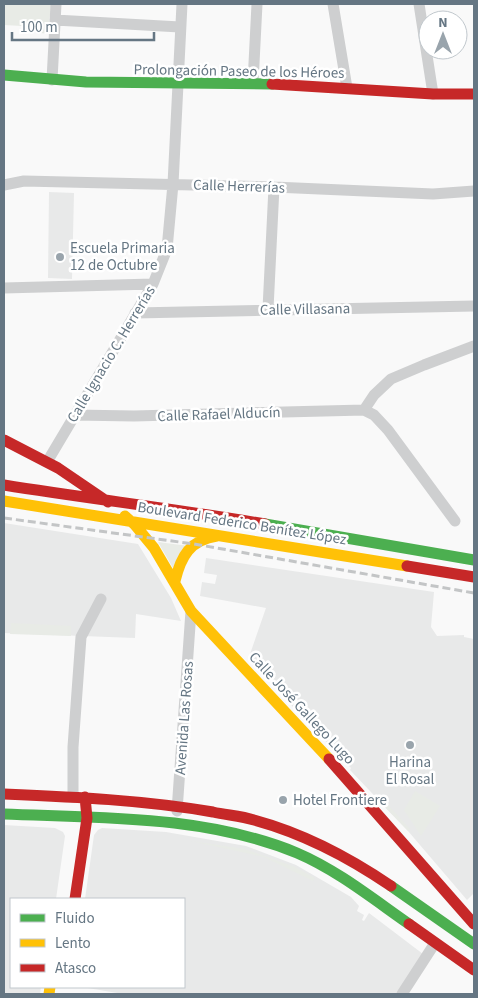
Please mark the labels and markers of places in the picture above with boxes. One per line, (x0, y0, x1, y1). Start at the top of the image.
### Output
place label: Escuela Primaria 12 de Octubre (70, 238, 175, 276)
marker: Escuela Primaria 12 de Octubre (54, 251, 66, 263)
marker: Harina El Rosal (404, 739, 416, 751)
place label: Harina El Rosal (386, 752, 435, 790)
place label: Hotel Frontiere (293, 790, 387, 811)
marker: Hotel Frontiere (277, 794, 289, 806)

